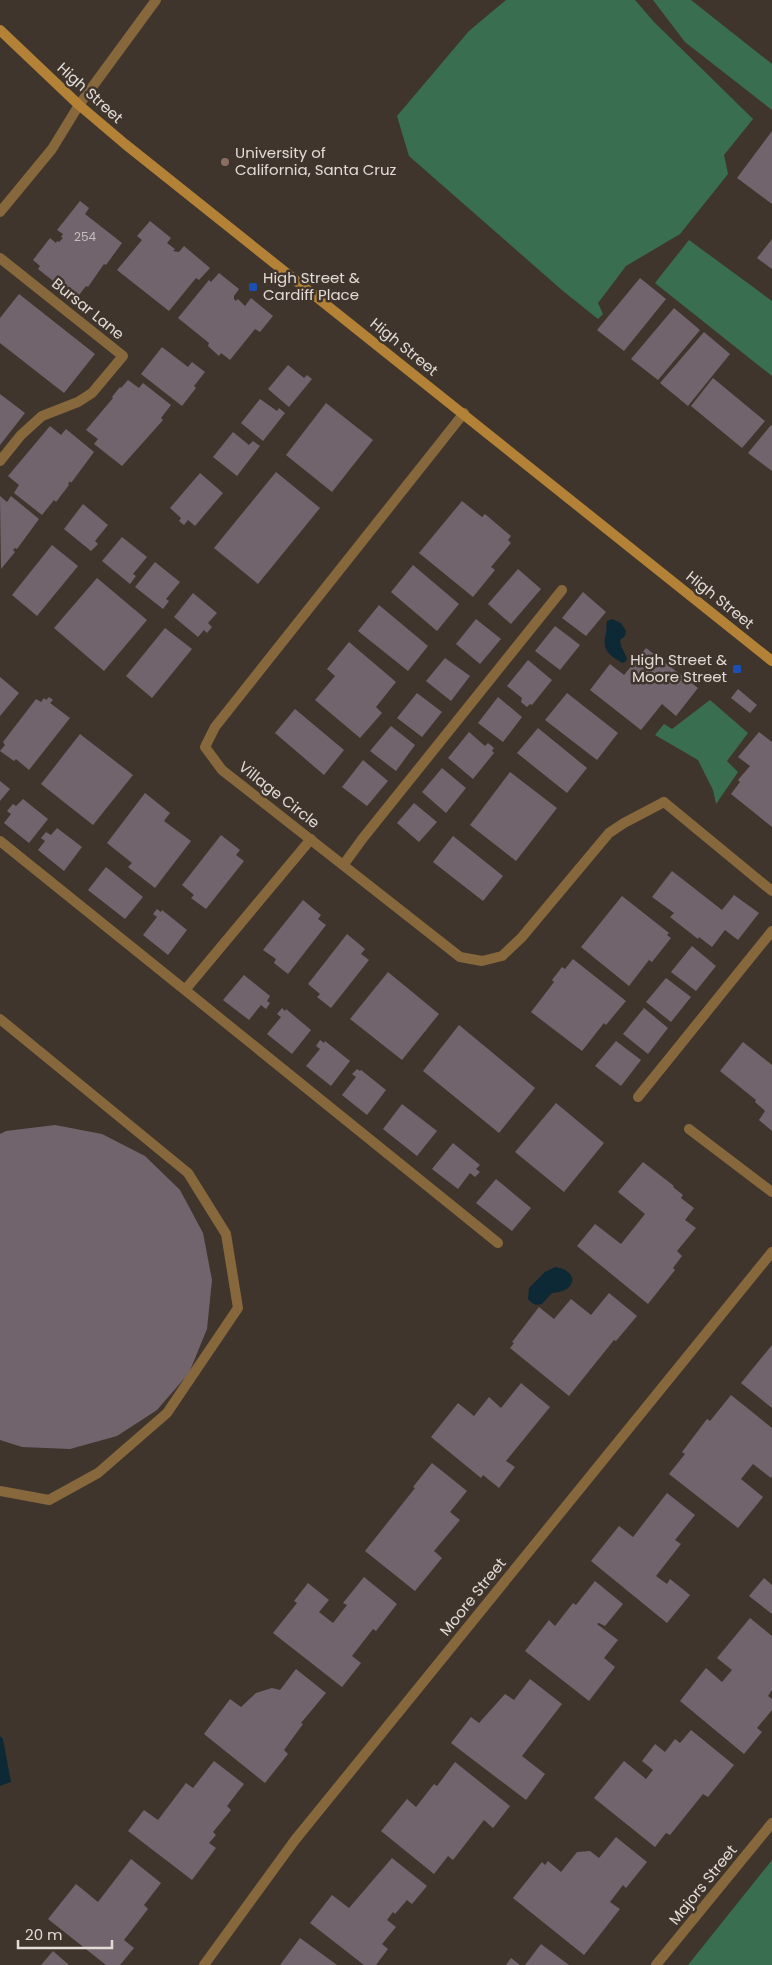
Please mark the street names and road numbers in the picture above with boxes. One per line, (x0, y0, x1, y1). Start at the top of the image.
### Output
street label: High Street (53, 57, 128, 128)
street label: Bursar Lane (48, 273, 129, 344)
street label: High Street (366, 313, 443, 380)
street label: High Street (682, 566, 759, 633)
street label: Village Circle (234, 756, 324, 833)
street label: Moore Street (435, 1553, 511, 1640)
street label: Majors Street (664, 1840, 742, 1929)

